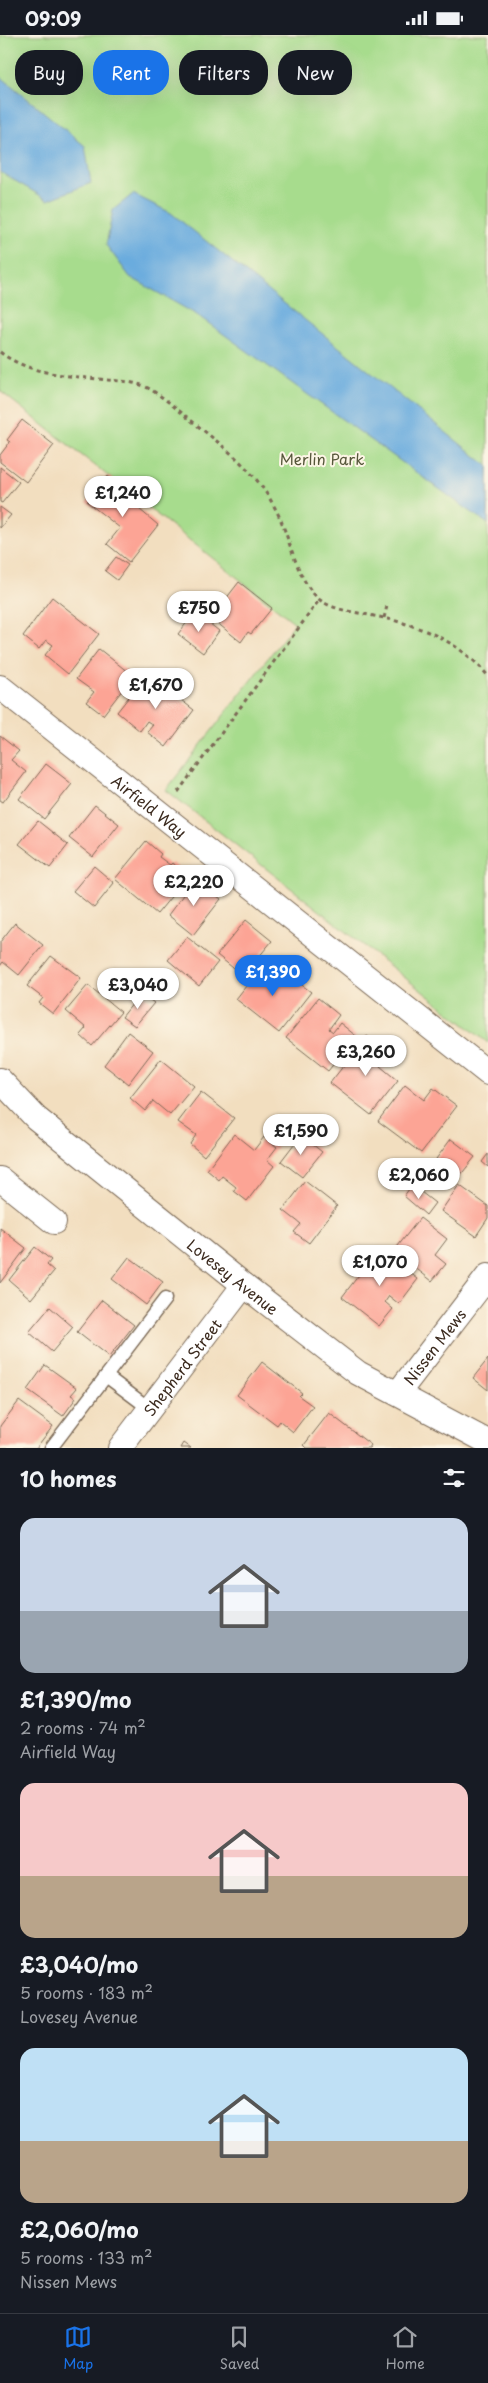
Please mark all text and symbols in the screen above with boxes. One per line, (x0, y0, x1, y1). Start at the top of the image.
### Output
text: 09:09 (25, 4, 81, 32)
chip: Buy (15, 50, 83, 95)
chip: Rent (93, 50, 169, 95)
chip: Filters (179, 50, 268, 95)
chip: New (278, 50, 352, 95)
park label: Merlin Park (280, 447, 364, 470)
pin: £1,240 (82, 475, 164, 518)
text: £1,240 (95, 480, 151, 504)
pin: £750 (169, 591, 229, 633)
text: £750 (178, 595, 220, 619)
pin: £1,670 (115, 667, 197, 710)
text: £1,670 (129, 672, 183, 696)
street label: Airfield Way (107, 769, 192, 842)
pin: £2,220 (153, 865, 235, 907)
text: £2,220 (164, 869, 224, 893)
pin: £1,390 (232, 955, 314, 997)
text: £1,390 (246, 959, 300, 983)
pin: £3,040 (97, 967, 179, 1010)
text: £3,040 (108, 972, 168, 996)
pin: £3,260 (325, 1035, 407, 1077)
text: £3,260 (337, 1039, 395, 1063)
pin: £1,590 (260, 1113, 342, 1156)
text: £1,590 (274, 1118, 328, 1142)
pin: £2,060 (378, 1157, 460, 1200)
text: £2,060 (389, 1162, 449, 1186)
street label: Lovesey Avenue (183, 1233, 284, 1319)
pin: £1,070 (339, 1245, 421, 1287)
text: £1,070 (353, 1249, 407, 1273)
street label: Nissen Mews (397, 1303, 471, 1389)
street label: Shepherd Street (137, 1313, 226, 1420)
text: 10 homes (20, 1462, 117, 1494)
icon: filters (440, 1464, 468, 1492)
icon: home (199, 1551, 289, 1641)
text: £1,390/mo (20, 1683, 131, 1715)
text: 2 rooms · 74 m² (20, 1715, 146, 1739)
text: Airfield Way (20, 1739, 116, 1763)
icon: home (199, 1816, 289, 1906)
text: £3,040/mo (20, 1948, 138, 1980)
text: 5 rooms · 183 m² (20, 1980, 153, 2004)
text: Lovesey Avenue (20, 2004, 138, 2028)
icon: home (199, 2081, 289, 2171)
text: £2,060/mo (20, 2213, 139, 2245)
text: 5 rooms · 133 m² (20, 2245, 153, 2269)
text: Nissen Mews (20, 2269, 117, 2293)
tab: Map (63, 2323, 93, 2374)
tab: Saved (220, 2323, 259, 2374)
tab: Home (386, 2323, 425, 2374)

